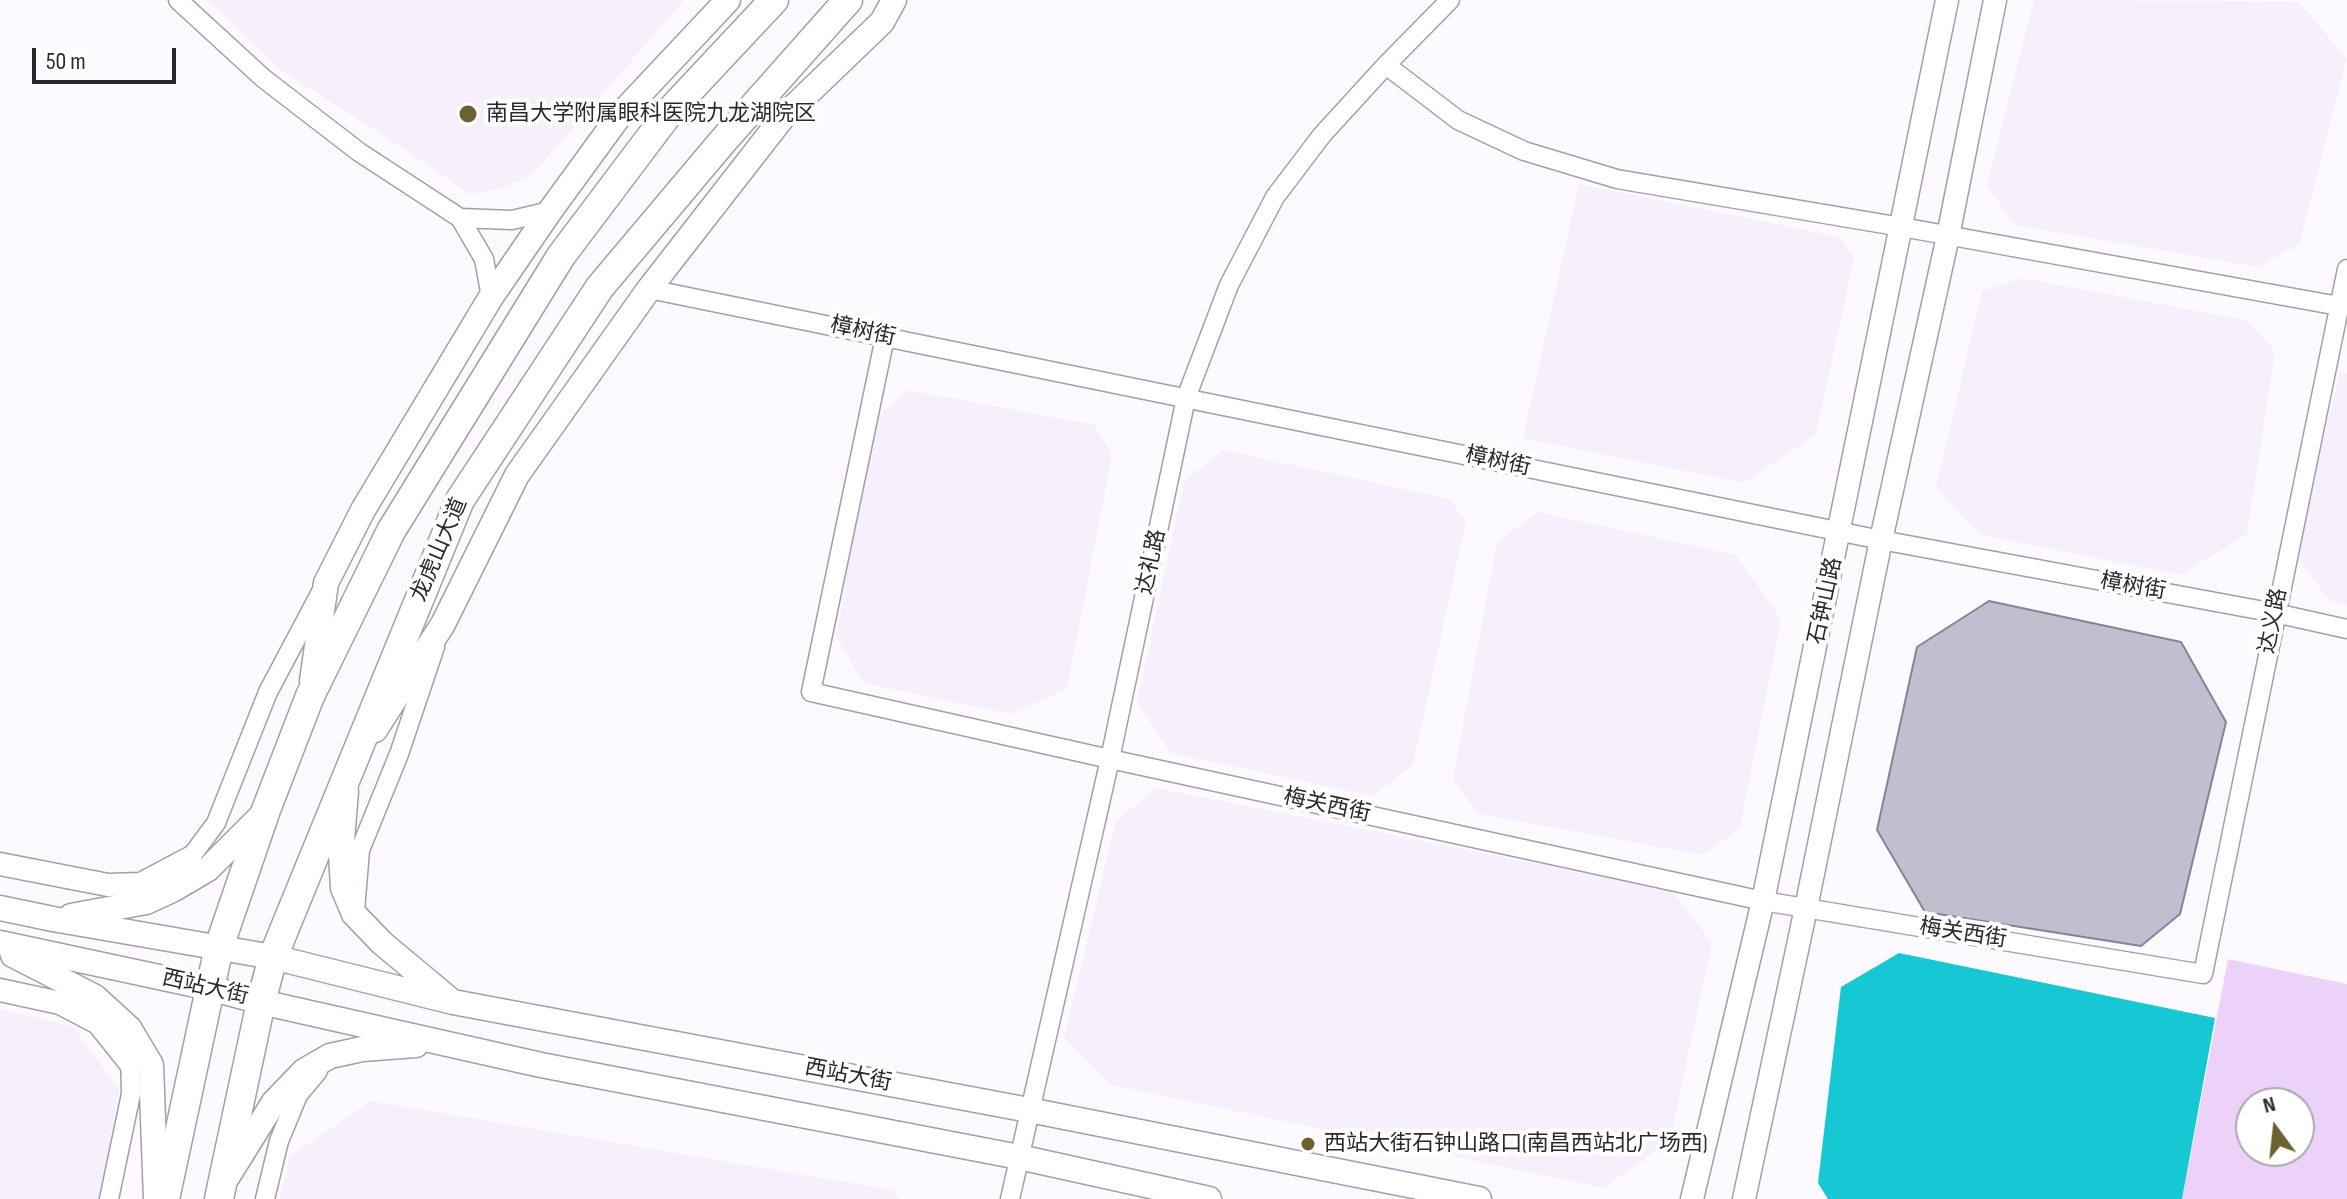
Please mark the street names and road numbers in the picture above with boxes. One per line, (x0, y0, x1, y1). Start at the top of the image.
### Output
street label: 樟树街 (828, 312, 898, 352)
street label: 樟树街 (1463, 442, 1533, 482)
street label: 龙虎山大道 (406, 494, 474, 606)
street label: 达礼路 (1132, 527, 1172, 597)
street label: 石钟山路 (1804, 555, 1848, 647)
street label: 樟树街 (2098, 568, 2168, 606)
street label: 达义路 (2255, 586, 2293, 656)
street label: 梅关西街 (1281, 784, 1373, 828)
street label: 梅关西街 (1917, 914, 2009, 954)
street label: 西站大街 (159, 965, 251, 1011)
street label: 西站大街 (802, 1055, 894, 1097)

